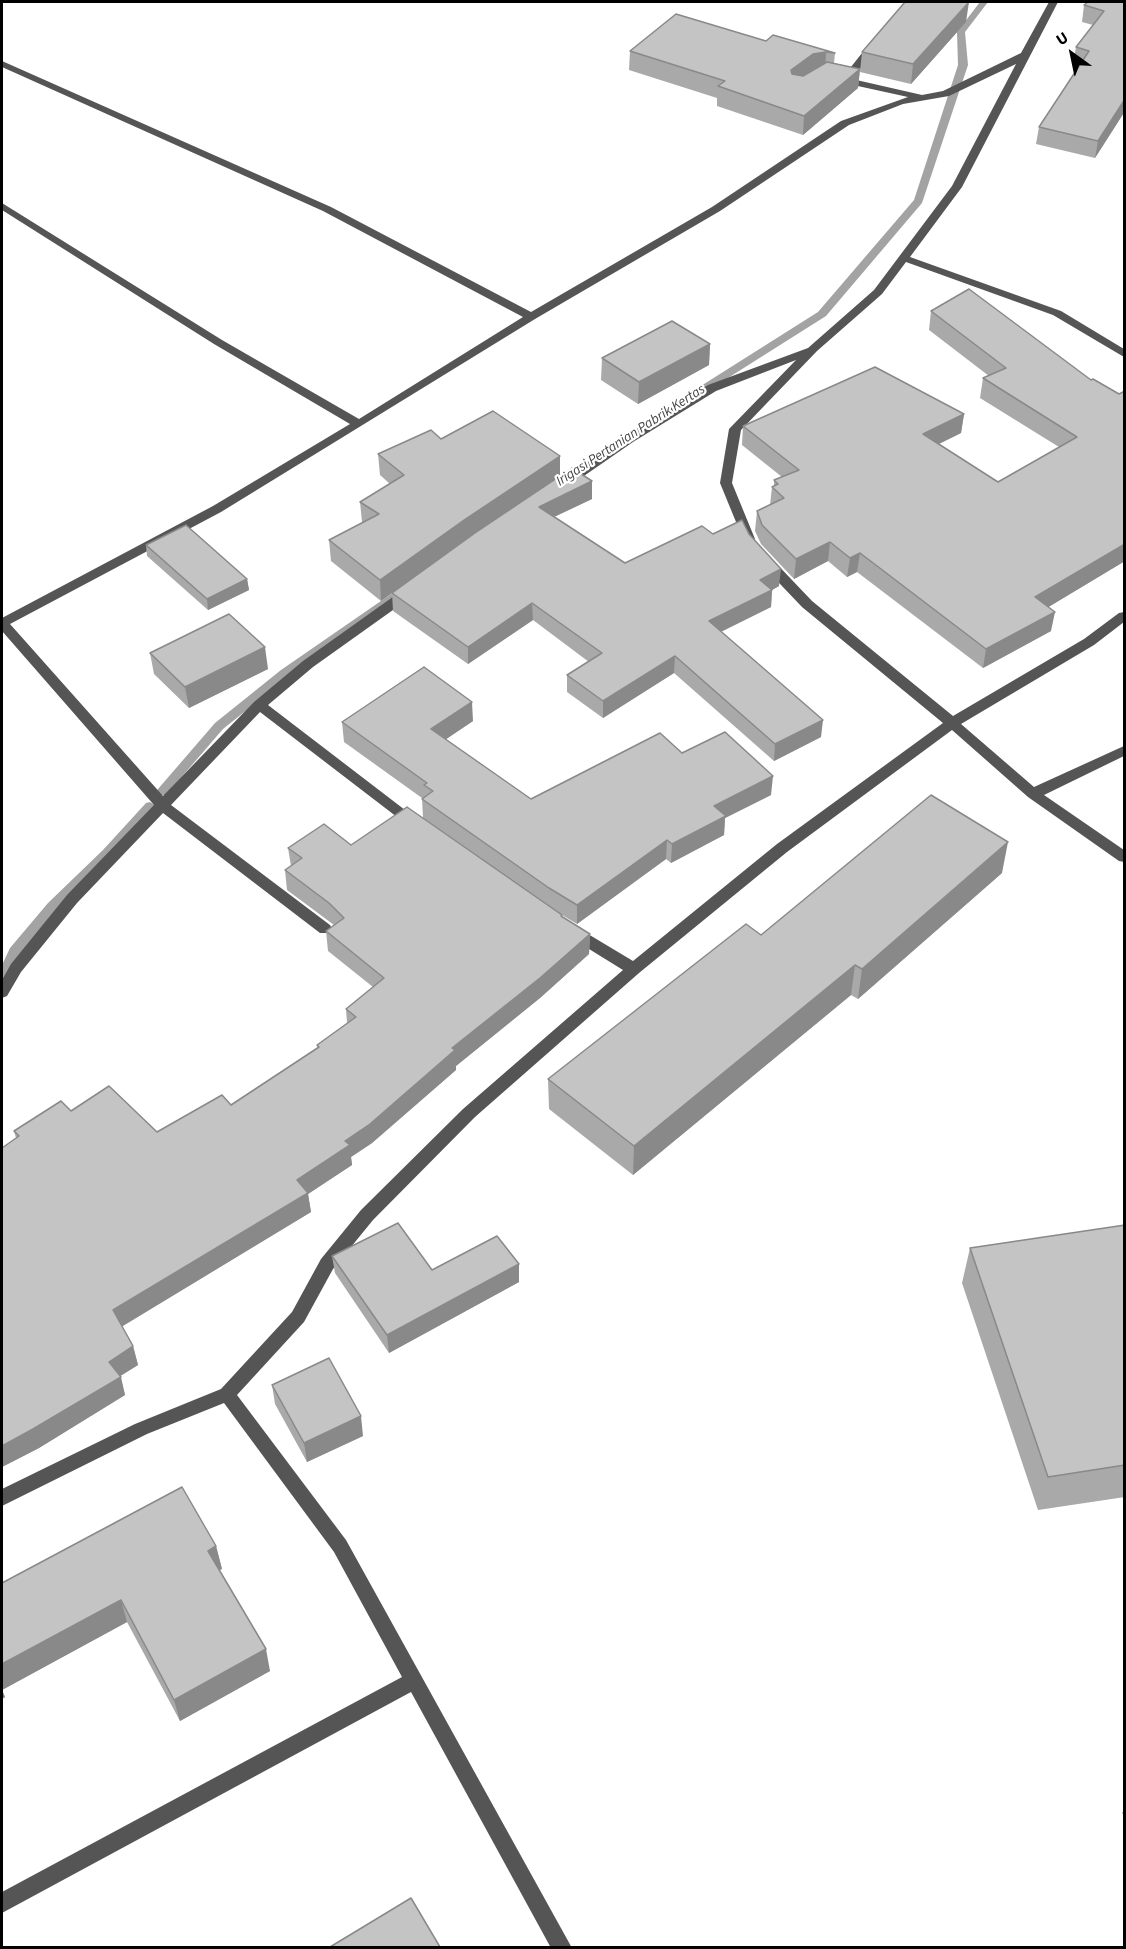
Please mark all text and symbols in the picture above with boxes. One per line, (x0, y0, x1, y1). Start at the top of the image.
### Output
north arrow (1042, 24, 1102, 84)
text: U (1052, 27, 1073, 51)
water label: Irigasi Pertanian Pabrik Kertas (553, 382, 709, 490)

